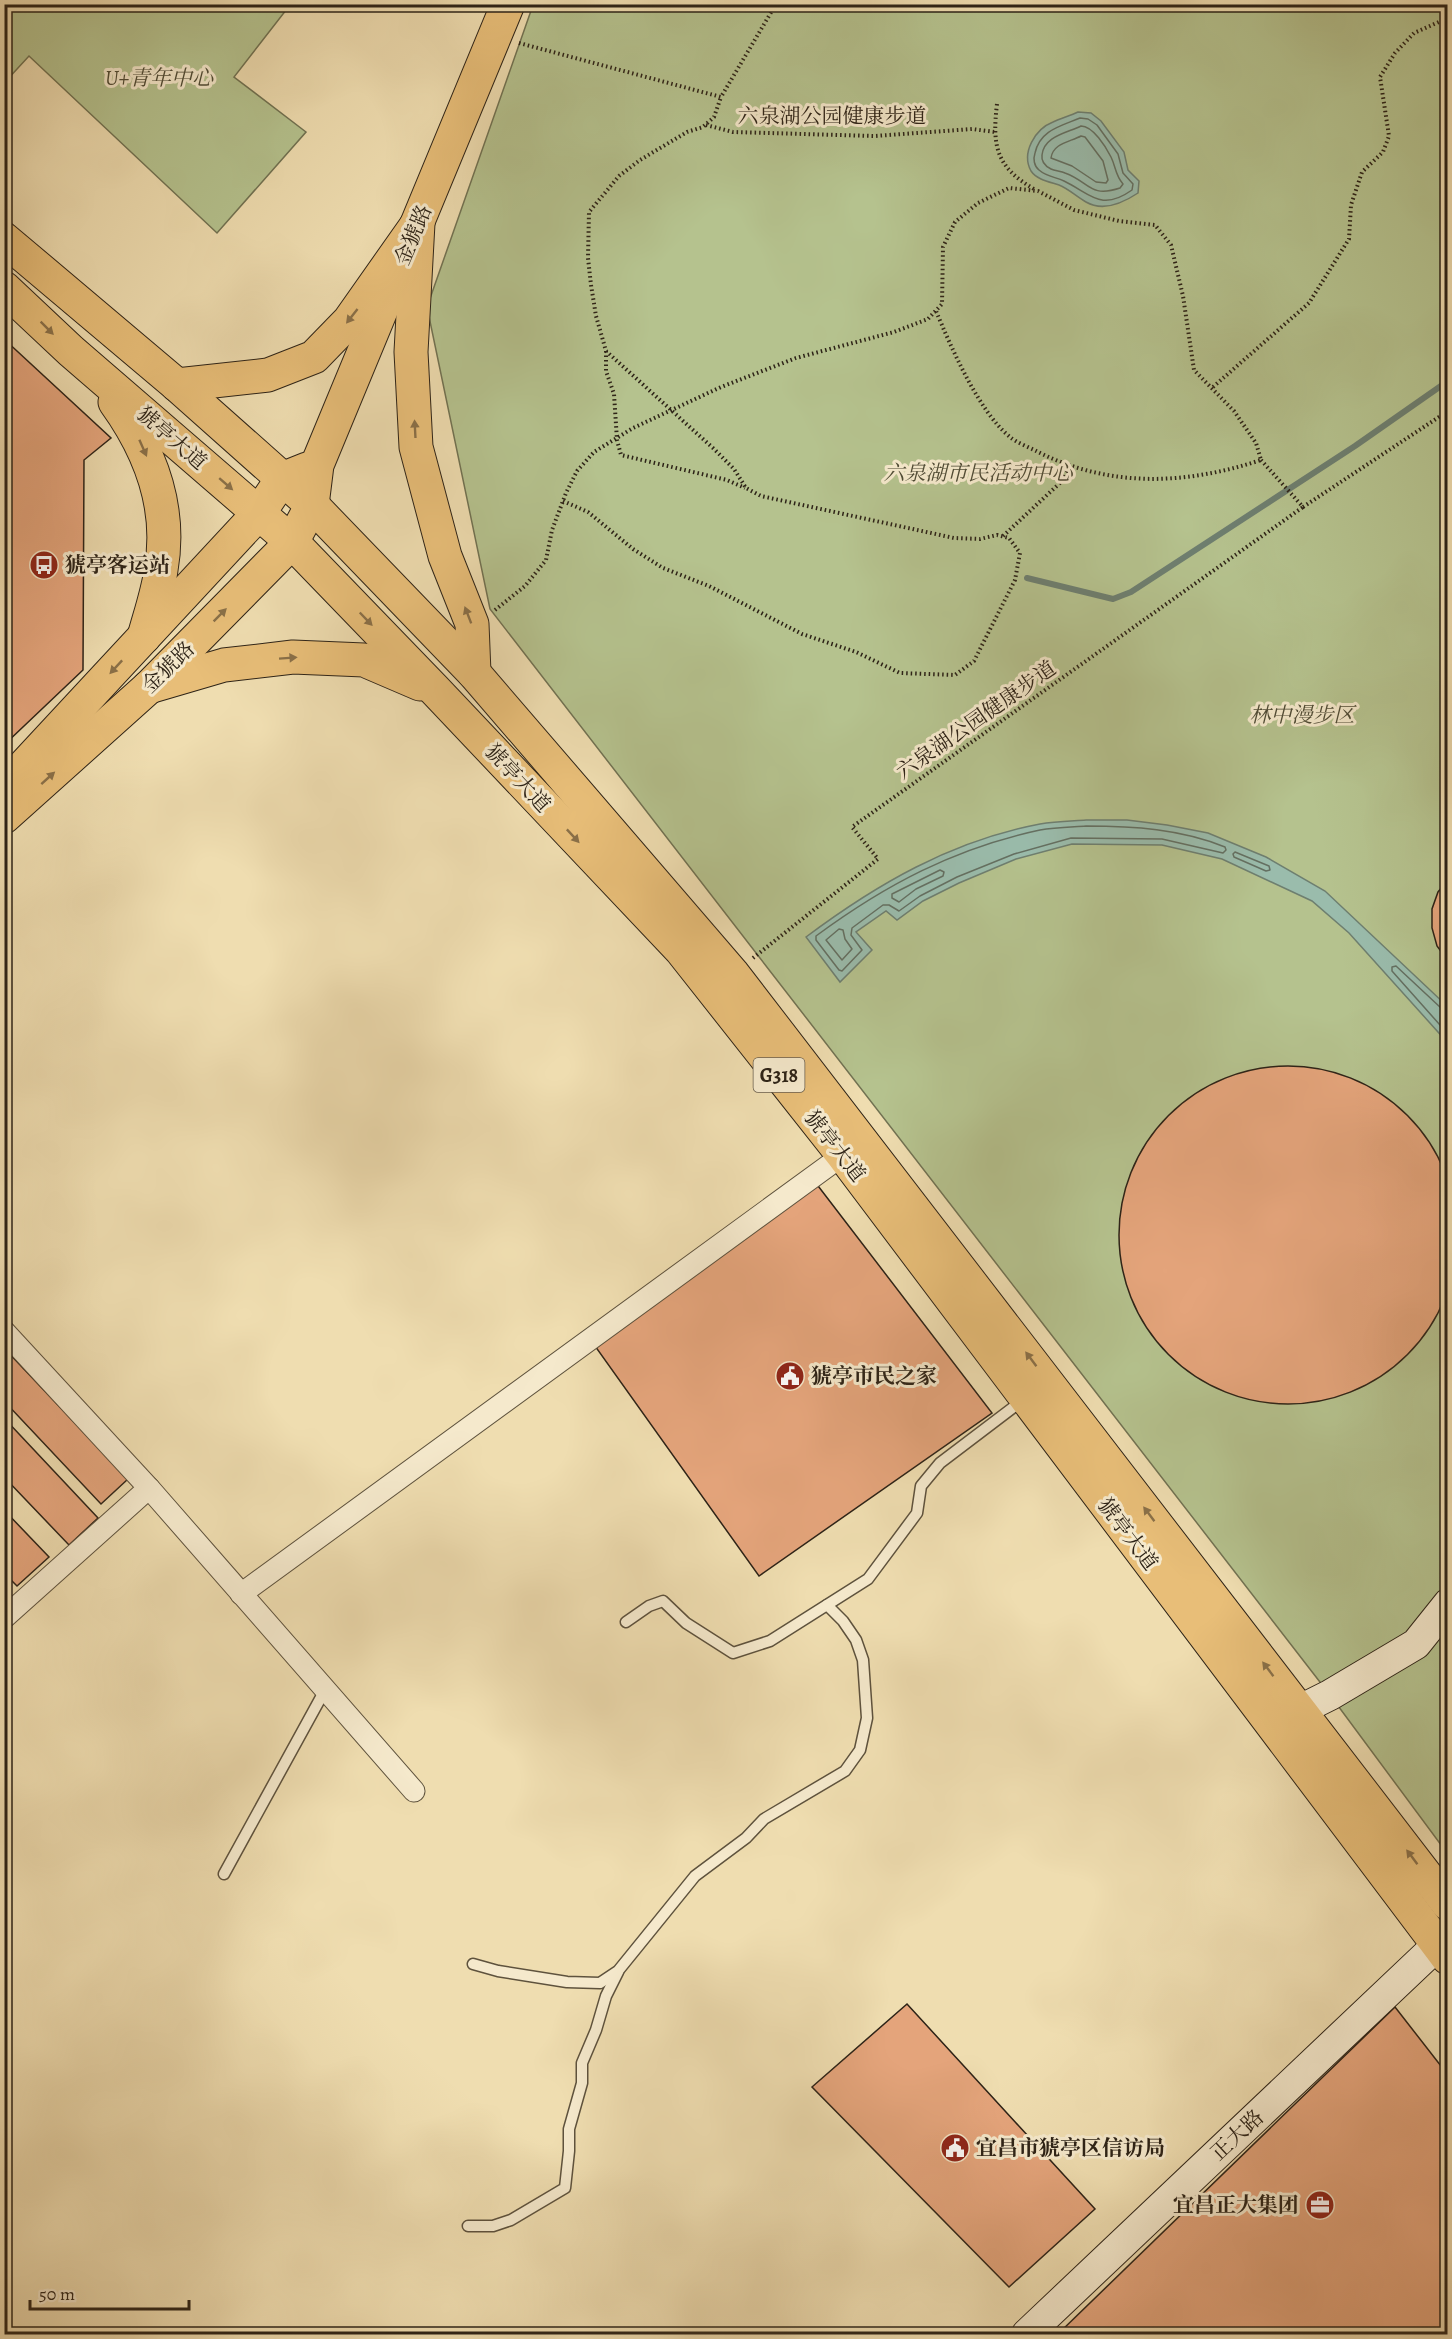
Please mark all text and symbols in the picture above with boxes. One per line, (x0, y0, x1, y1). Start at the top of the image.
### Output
park label: U+青年中心 (105, 64, 214, 92)
street label: 六泉湖公园健康步道 (738, 102, 927, 130)
street label: 金猇路 (388, 201, 438, 269)
one-way arrow (346, 308, 358, 324)
one-way arrow (40, 321, 54, 335)
street label: 猇亭大道 (131, 400, 213, 476)
one-way arrow (410, 419, 419, 438)
one-way arrow (138, 439, 147, 456)
park label: 六泉湖市民活动中心 (884, 459, 1073, 487)
one-way arrow (218, 477, 233, 490)
bus stop icon: 猇亭客运站 (28, 549, 60, 581)
place label: 猇亭客运站 (65, 551, 170, 579)
one-way arrow (463, 606, 473, 624)
one-way arrow (213, 609, 227, 623)
one-way arrow (359, 612, 373, 626)
street label: 金猇路 (136, 635, 200, 699)
one-way arrow (278, 653, 297, 663)
street label: 六泉湖公园健康步道 (891, 654, 1061, 786)
one-way arrow (109, 660, 123, 675)
park label: 林中漫步区 (1250, 701, 1357, 729)
street label: 猇亭大道 (479, 738, 557, 818)
one-way arrow (40, 772, 55, 785)
one-way arrow (566, 829, 580, 844)
road number: G318 (754, 1058, 804, 1092)
street label: 猇亭大道 (798, 1104, 872, 1188)
one-way arrow (1025, 1352, 1037, 1368)
public building icon: 猇亭市民之家 (774, 1360, 806, 1392)
place label: 猇亭市民之家 (811, 1362, 937, 1390)
street label: 猇亭大道 (1092, 1492, 1164, 1576)
one-way arrow (1144, 1507, 1156, 1522)
one-way arrow (1262, 1661, 1274, 1677)
one-way arrow (1406, 1850, 1418, 1866)
street label: 正大路 (1204, 2103, 1270, 2167)
public building icon: 宜昌市猇亭区信访局 (939, 2132, 971, 2164)
place label: 宜昌市猇亭区信访局 (976, 2134, 1165, 2162)
office icon: 宜昌正大集团 (1304, 2189, 1336, 2221)
place label: 宜昌正大集团 (1173, 2191, 1299, 2219)
scale bar (30, 2273, 189, 2311)
text: 50 m (39, 2282, 75, 2306)

